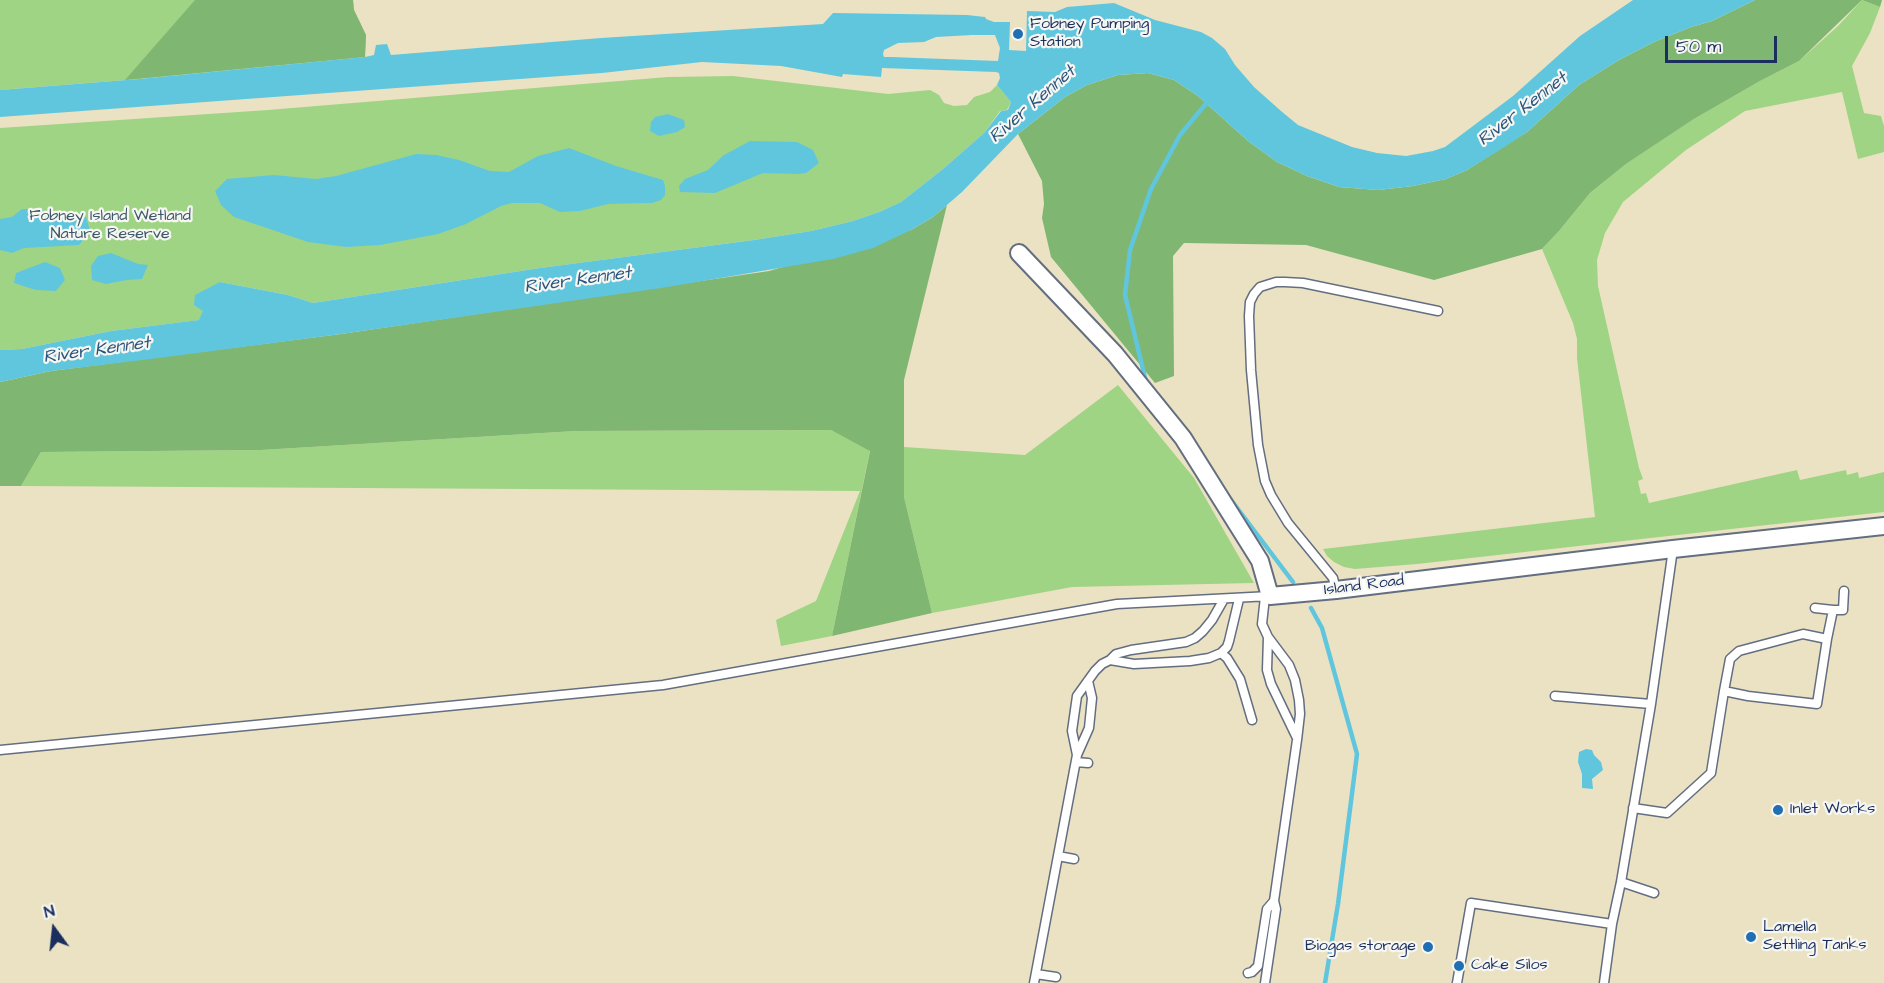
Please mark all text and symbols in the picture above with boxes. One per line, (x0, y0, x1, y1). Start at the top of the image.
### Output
place label: Fobney Pumping Station (1030, 15, 1149, 53)
scale bar (1668, 24, 1780, 62)
marker: Fobney Pumping Station (1011, 27, 1025, 41)
text: 50 m (1676, 34, 1721, 59)
water label: River Kennet (985, 62, 1081, 148)
water label: River Kennet (1474, 68, 1572, 152)
park label: Fobney Island Wetland Nature Reserve (29, 207, 191, 245)
water label: River Kennet (523, 263, 633, 299)
water label: River Kennet (42, 333, 152, 369)
street label: Island Road (1323, 572, 1405, 600)
place label: Inlet Works (1790, 800, 1875, 820)
marker: Inlet Works (1771, 803, 1785, 817)
north arrow (24, 899, 84, 959)
text: N (42, 900, 57, 924)
place label: Lamella Settling Tanks (1763, 918, 1866, 956)
marker: Lamella Settling Tanks (1744, 930, 1758, 944)
place label: Biogas storage (1305, 937, 1416, 957)
marker: Biogas storage (1421, 940, 1435, 954)
place label: Cake Silos (1471, 956, 1548, 976)
marker: Cake Silos (1452, 959, 1466, 973)

